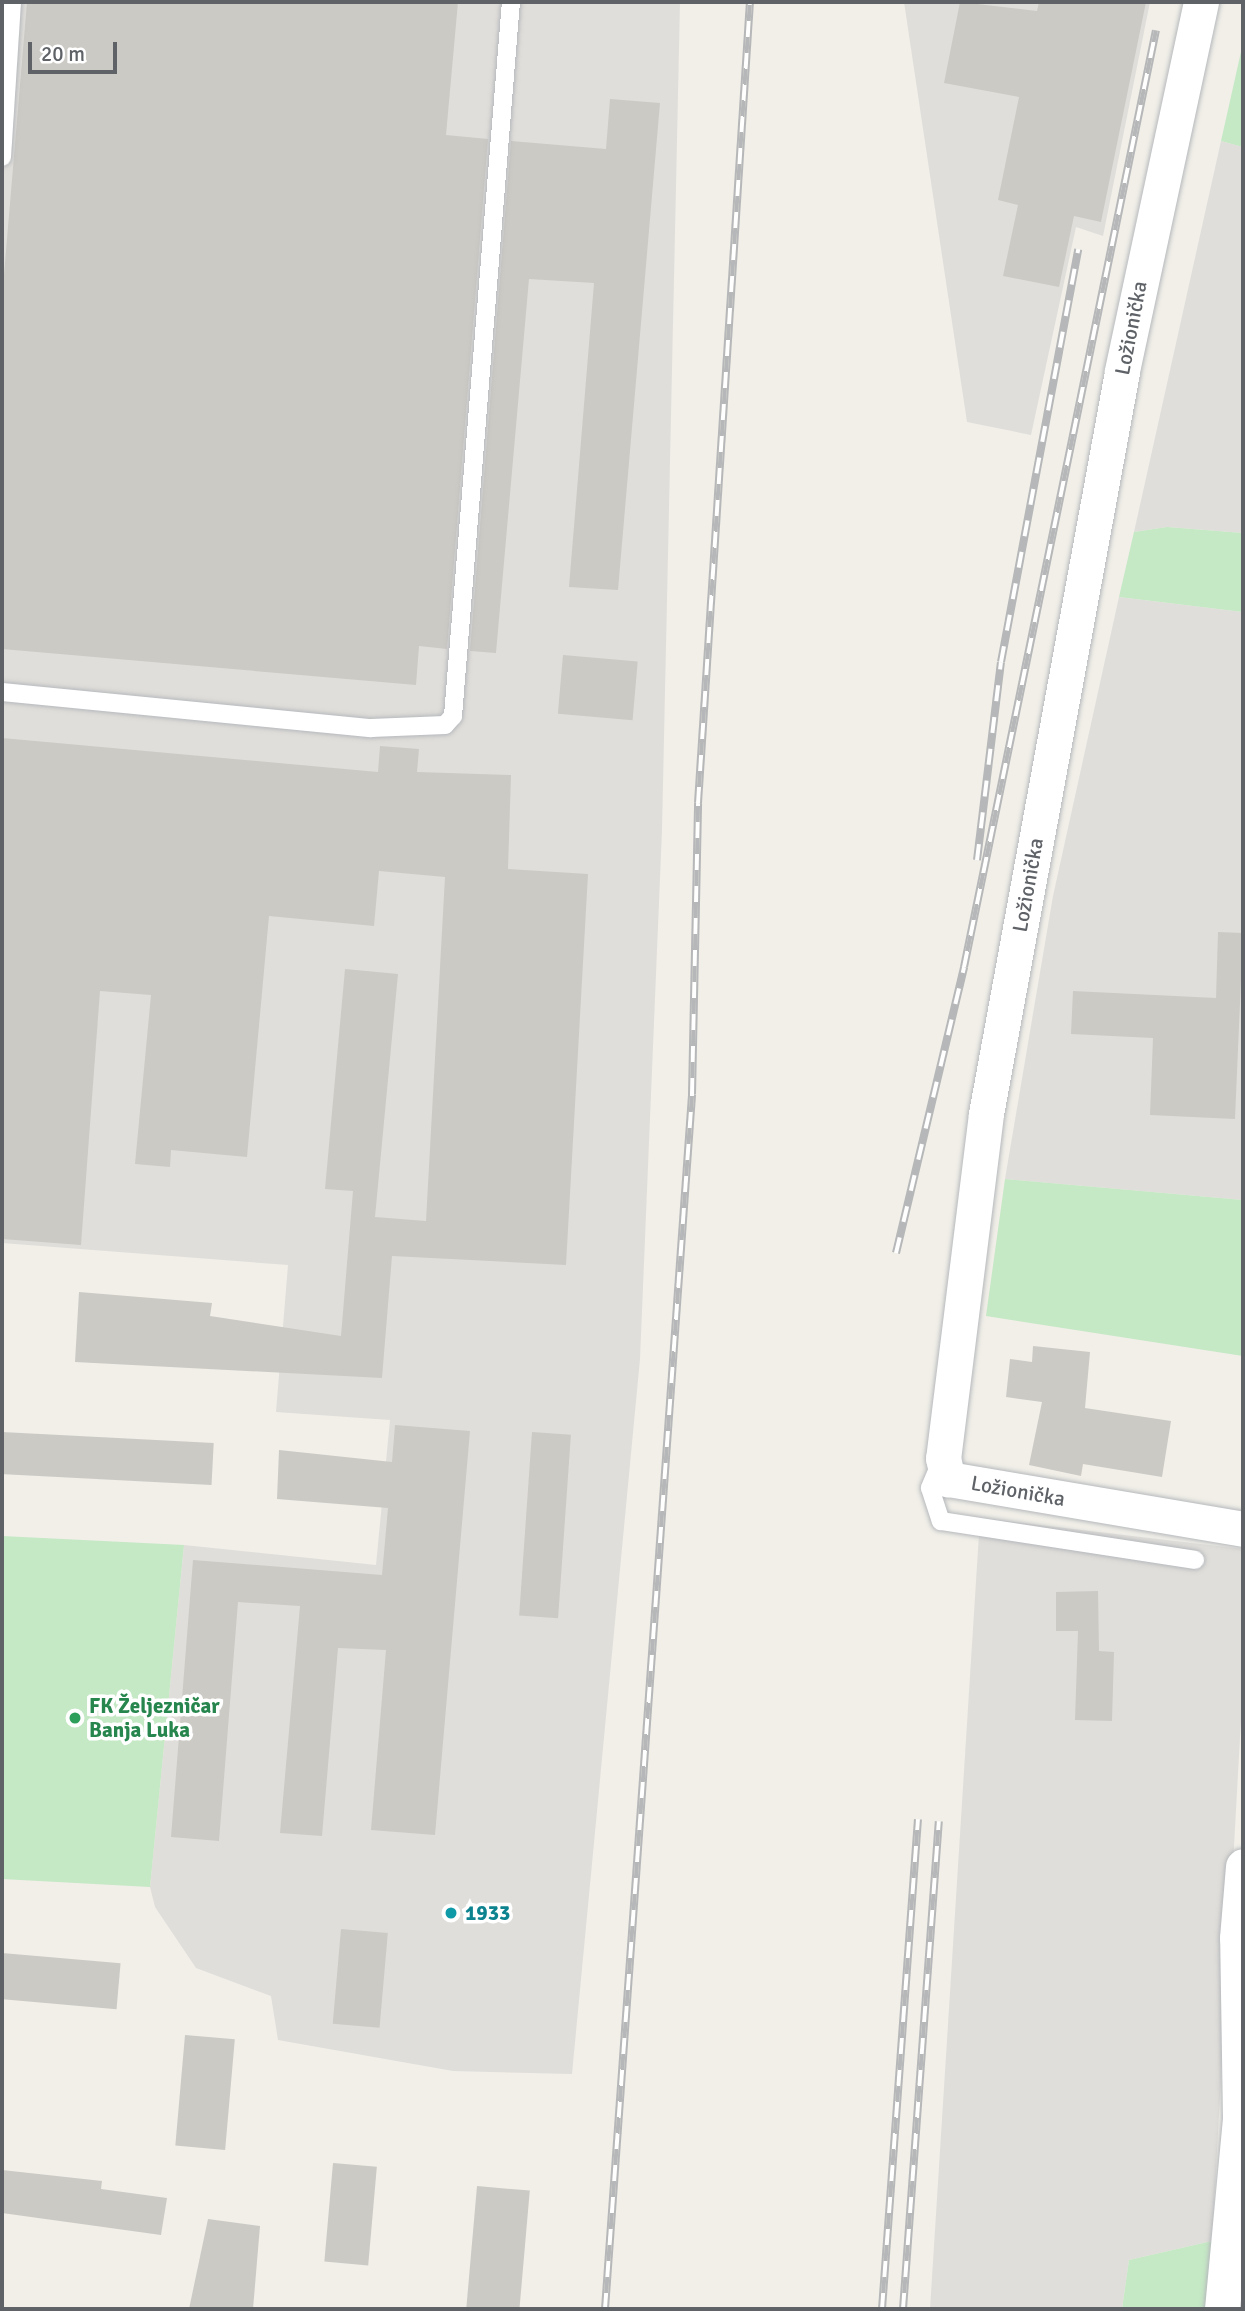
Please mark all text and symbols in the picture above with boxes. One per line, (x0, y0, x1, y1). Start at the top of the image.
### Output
scale bar (32, 28, 121, 72)
text: 20 m (41, 41, 85, 67)
street label: Ložionička (1110, 279, 1152, 377)
street label: Ložionička (1007, 836, 1049, 934)
street label: Ložionička (969, 1470, 1067, 1512)
place label: FK Željezničar Banja Luka (89, 1693, 220, 1743)
marker: FK Željezničar Banja Luka (67, 1710, 83, 1726)
place label: 1933 (465, 1900, 510, 1926)
marker: 1933 (443, 1905, 459, 1921)

